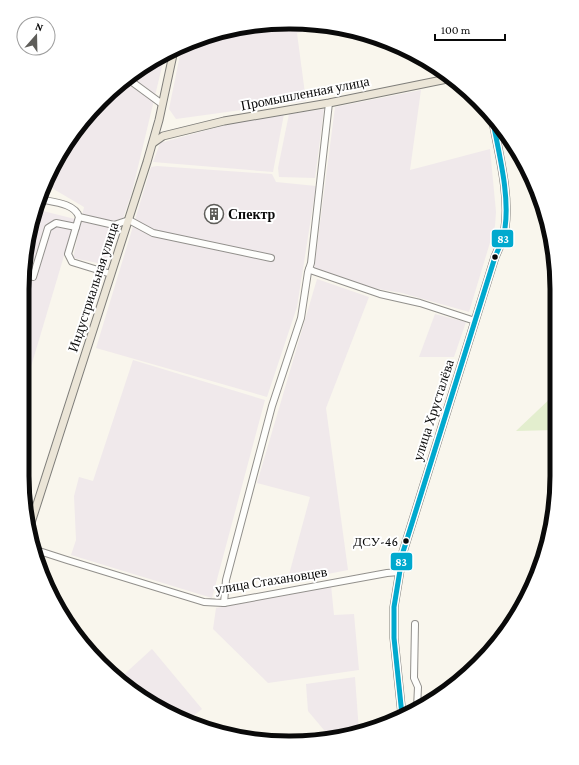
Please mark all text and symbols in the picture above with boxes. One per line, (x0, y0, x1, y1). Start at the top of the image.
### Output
north arrow (16, 16, 56, 56)
scale bar (435, 16, 505, 42)
text: N (34, 20, 45, 34)
text: 100 m (441, 23, 471, 37)
street label: Промышленная улица (239, 73, 372, 113)
building icon: Спектр (203, 203, 225, 225)
place label: Спектр (228, 206, 276, 222)
street label: Индустриальная улица (64, 219, 122, 354)
line badge: 83 (491, 229, 514, 248)
text: 83 (497, 233, 509, 245)
unlabelled marker (490, 252, 500, 262)
street label: улица Хрусталёва (409, 356, 457, 463)
place label: ДСУ-46 (353, 534, 398, 549)
marker: ДСУ-46 (401, 536, 411, 546)
line badge: 83 (390, 552, 413, 571)
text: 83 (395, 556, 407, 568)
street label: улица Стахановцев (214, 563, 329, 597)

